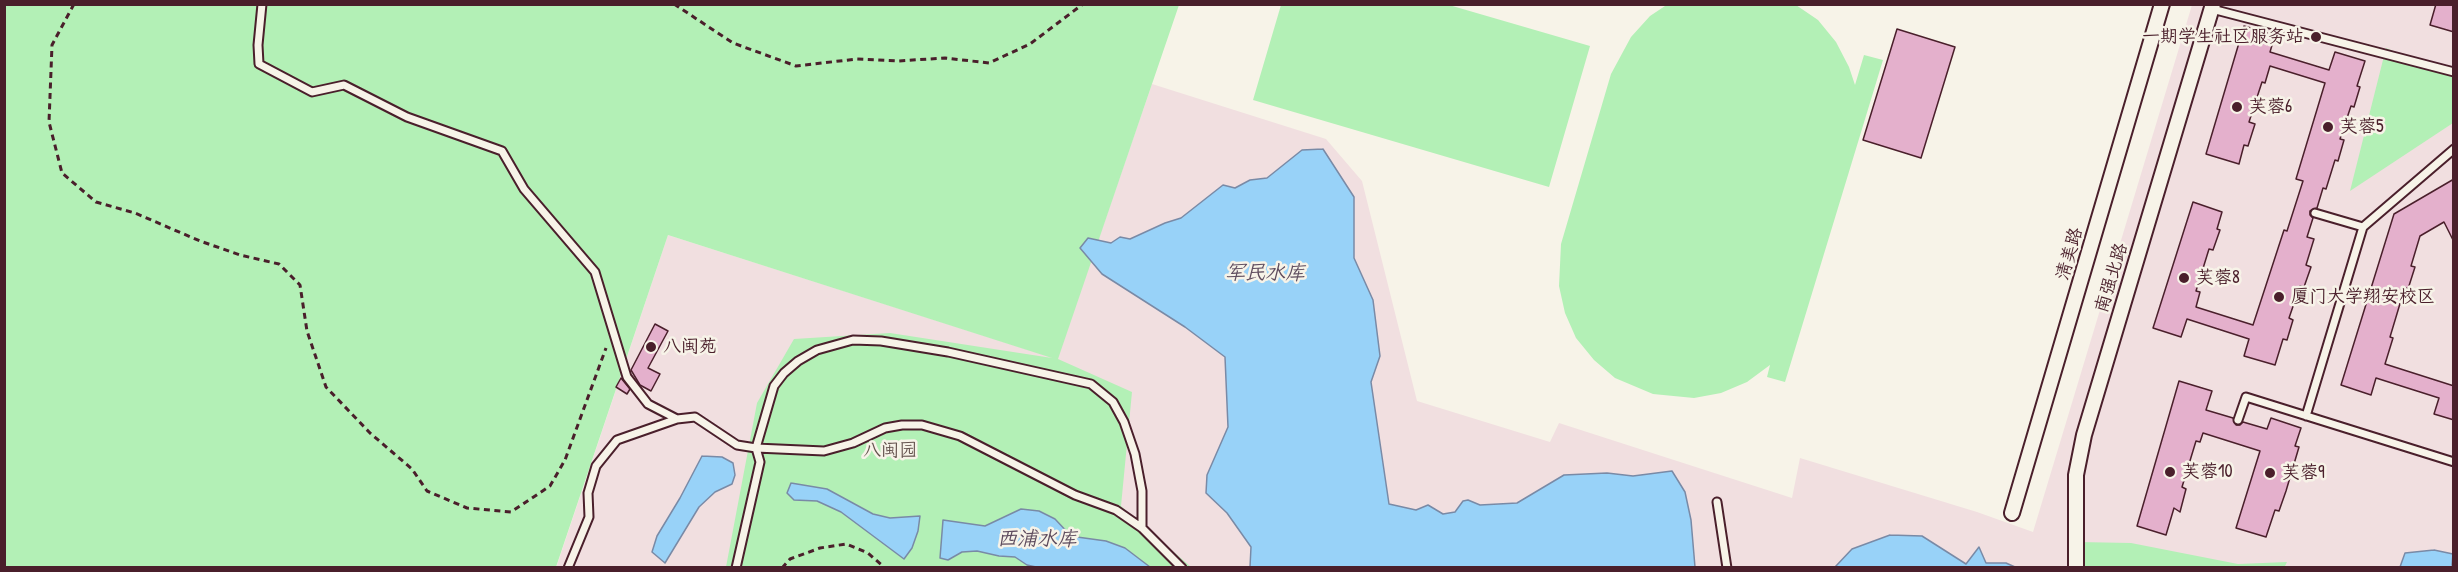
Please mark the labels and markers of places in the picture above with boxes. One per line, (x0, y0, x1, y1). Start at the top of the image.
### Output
place label: 一期学生社区服务站 (2142, 26, 2304, 48)
marker: 一期学生社区服务站 (2309, 30, 2323, 44)
place label: 芙蓉6 (2249, 96, 2292, 118)
marker: 芙蓉6 (2230, 100, 2244, 114)
place label: 芙蓉5 (2340, 116, 2384, 138)
marker: 芙蓉5 (2321, 120, 2335, 134)
place label: 芙蓉8 (2196, 267, 2240, 289)
marker: 芙蓉8 (2177, 271, 2191, 285)
place label: 厦门大学翔安校区 (2291, 286, 2435, 308)
marker: 厦门大学翔安校区 (2272, 290, 2286, 304)
place label: 八闽苑 (663, 336, 717, 358)
marker: 八闽苑 (644, 340, 658, 354)
place label: 芙蓉10 (2182, 461, 2233, 483)
place label: 芙蓉9 (2282, 462, 2325, 484)
marker: 芙蓉10 (2163, 465, 2177, 479)
marker: 芙蓉9 (2263, 466, 2277, 480)

